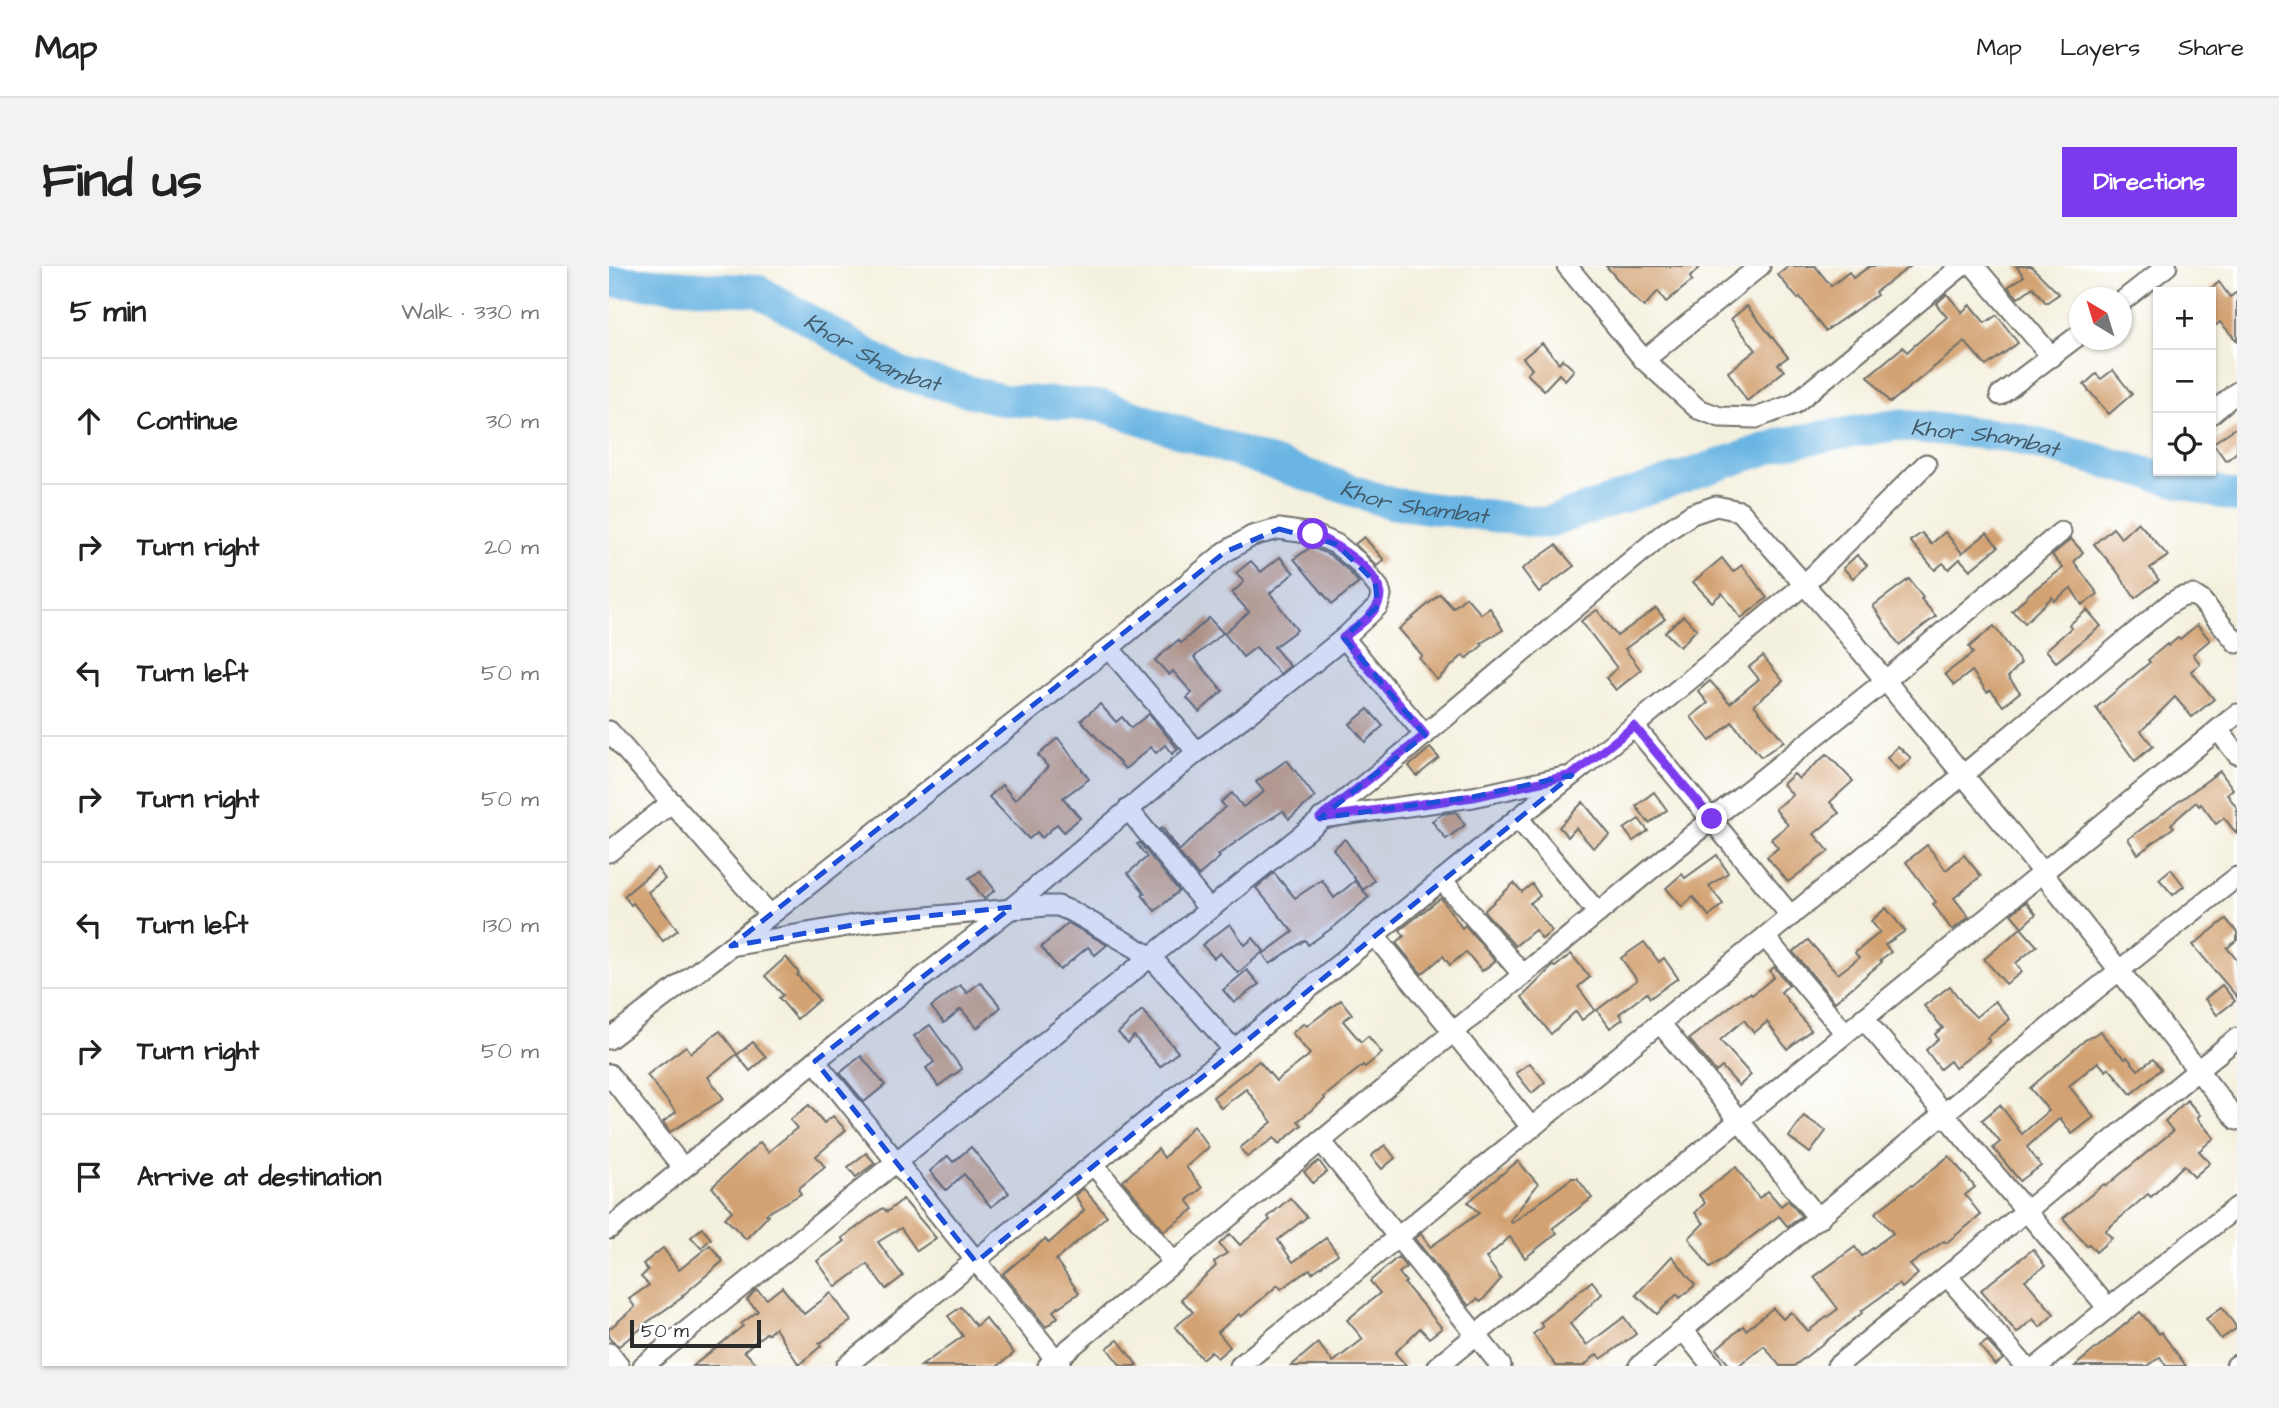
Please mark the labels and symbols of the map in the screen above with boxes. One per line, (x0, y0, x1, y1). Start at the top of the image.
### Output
north arrow (2069, 287, 2132, 350)
water label: Khor Shambat (798, 306, 946, 401)
water label: Khor Shambat (1909, 412, 2065, 467)
water label: Khor Shambat (1336, 472, 1493, 533)
route start (1297, 518, 1328, 549)
route end (1696, 803, 1727, 834)
scale bar (630, 1317, 761, 1349)

